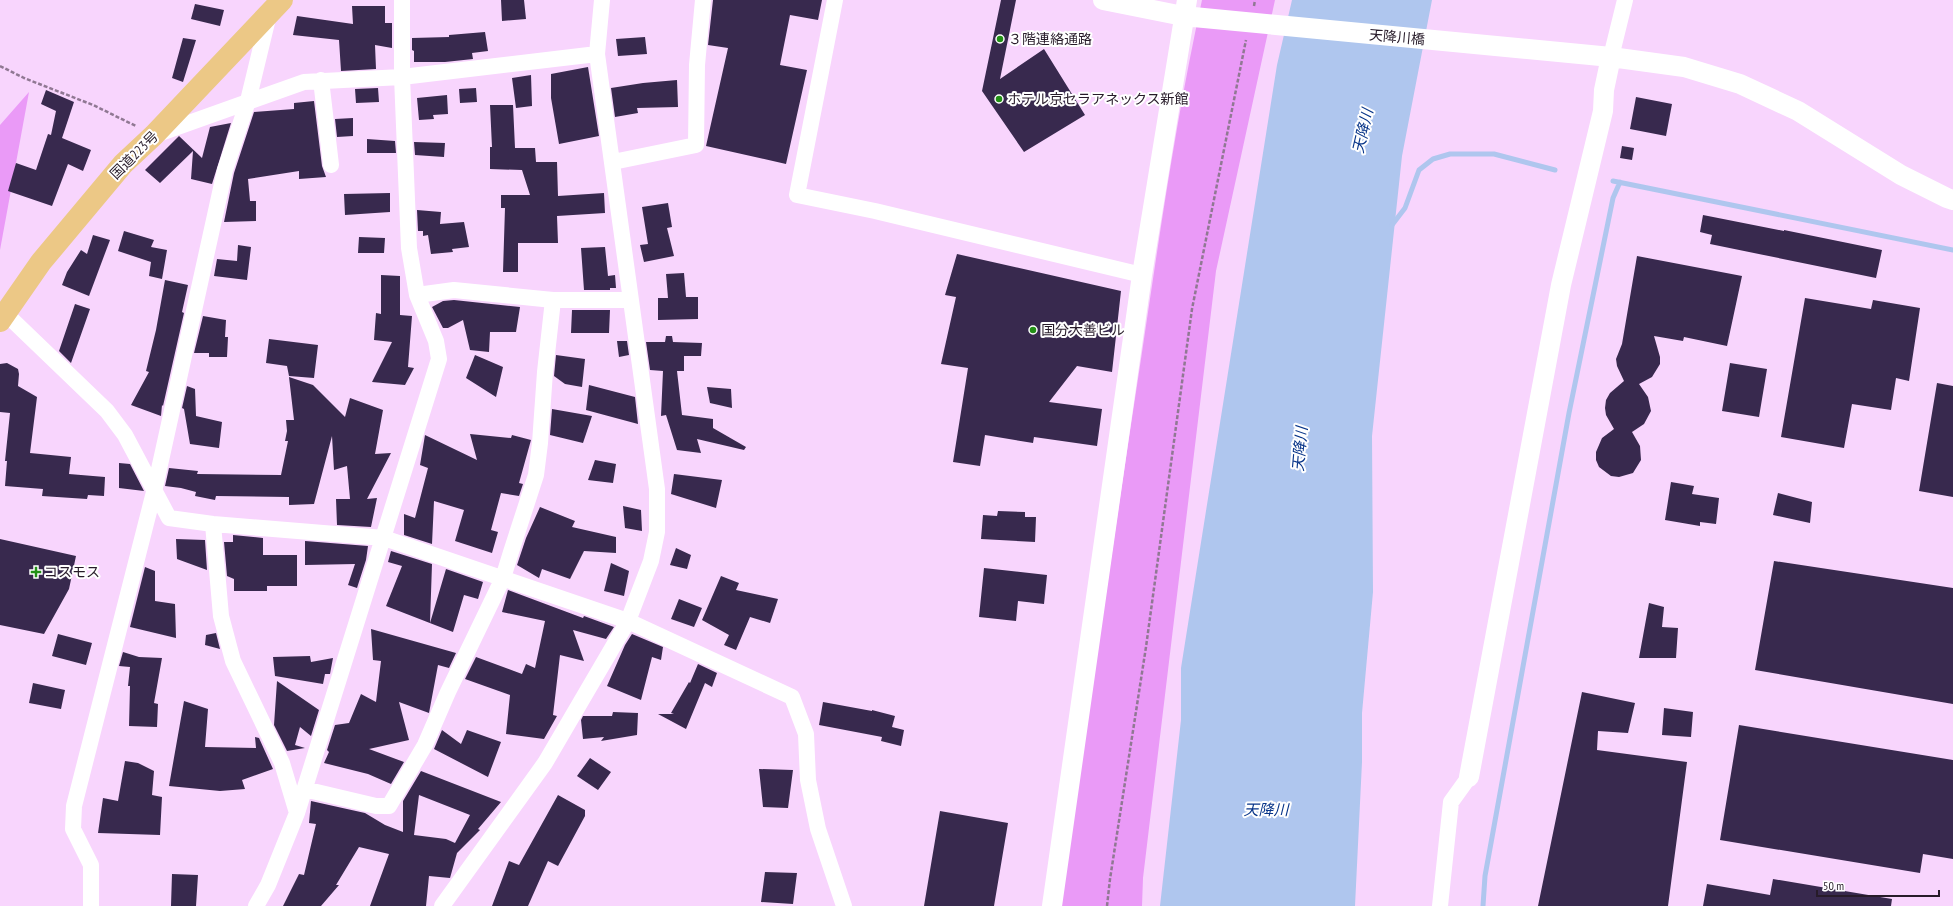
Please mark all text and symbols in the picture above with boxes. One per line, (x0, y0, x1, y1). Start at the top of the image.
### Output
street label: 天降川橋 (1368, 26, 1426, 48)
place label: ３階連絡通路 (1008, 30, 1092, 48)
marker: ３階連絡通路 (995, 34, 1005, 44)
place label: ホテル京セラアネックス新館 (1007, 90, 1189, 108)
marker: ホテル京セラアネックス新館 (994, 94, 1004, 104)
water label: 天降川 (1348, 105, 1377, 155)
street label: 国道223号 (106, 127, 162, 183)
place label: 国分大善ビル (1041, 321, 1125, 339)
marker: 国分大善ビル (1028, 325, 1038, 335)
water label: 天降川 (1288, 424, 1311, 472)
place label: コスモス (44, 563, 100, 581)
marker: コスモス (31, 567, 41, 577)
water label: 天降川 (1243, 800, 1290, 819)
scale bar (1817, 872, 1939, 898)
text: 50 m (1823, 878, 1844, 893)

